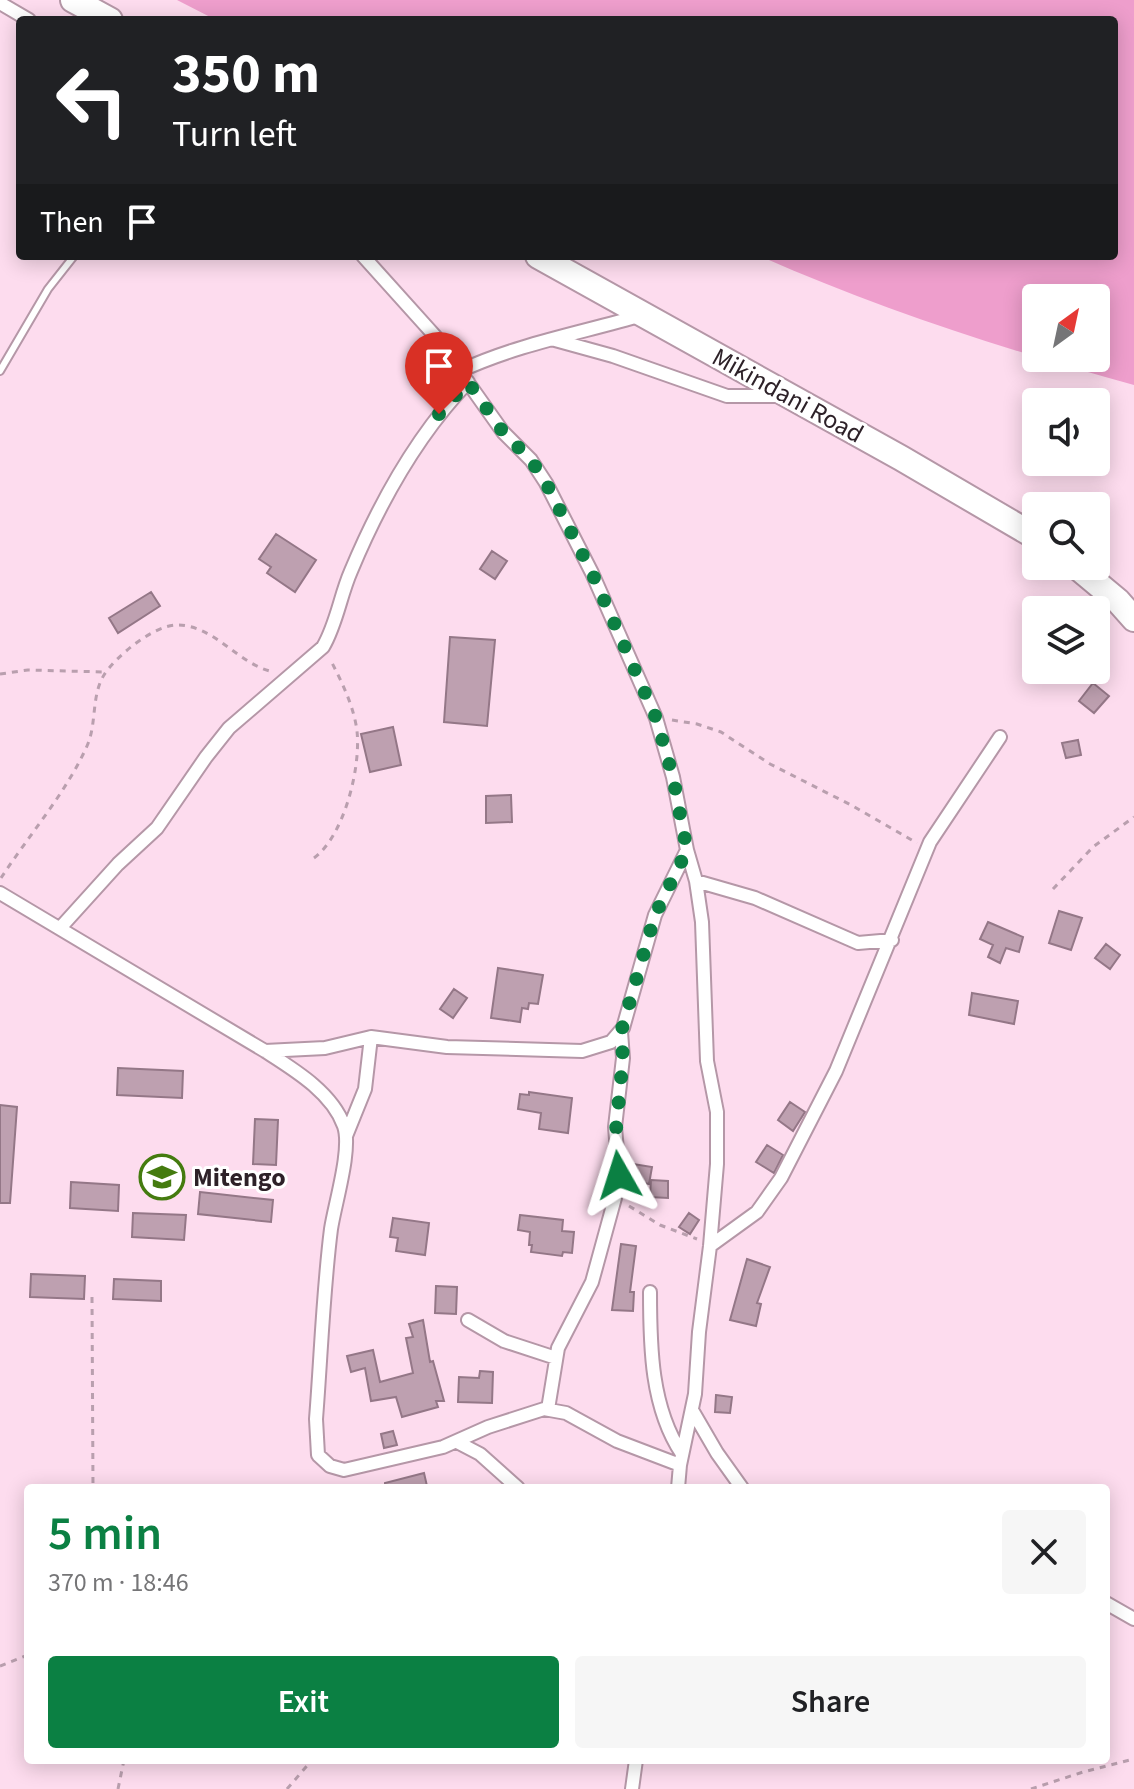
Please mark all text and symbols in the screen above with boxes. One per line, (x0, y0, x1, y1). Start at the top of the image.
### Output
text: 350 m (172, 35, 320, 114)
icon: left (40, 48, 144, 152)
text: Turn left (172, 109, 297, 160)
icon: arrive (120, 200, 164, 244)
text: Then (40, 201, 104, 244)
north arrow (1022, 284, 1110, 372)
map controls (1022, 284, 1110, 684)
pin (405, 332, 473, 414)
street label: Mikindani Road (705, 339, 870, 452)
icon: arrive (417, 344, 461, 388)
button: sound (1022, 388, 1110, 476)
button: search (1022, 492, 1110, 580)
button: layers (1022, 596, 1110, 684)
position arrow (577, 1133, 661, 1217)
school or university icon: Mitengo (138, 1153, 186, 1201)
place label: Mitengo (193, 1159, 286, 1196)
text: 5 min (48, 1500, 162, 1568)
button: close (1002, 1510, 1086, 1594)
text: 370 m · 18:46 (48, 1564, 189, 1601)
button: Exit (48, 1656, 559, 1748)
button: Share (575, 1656, 1086, 1748)

